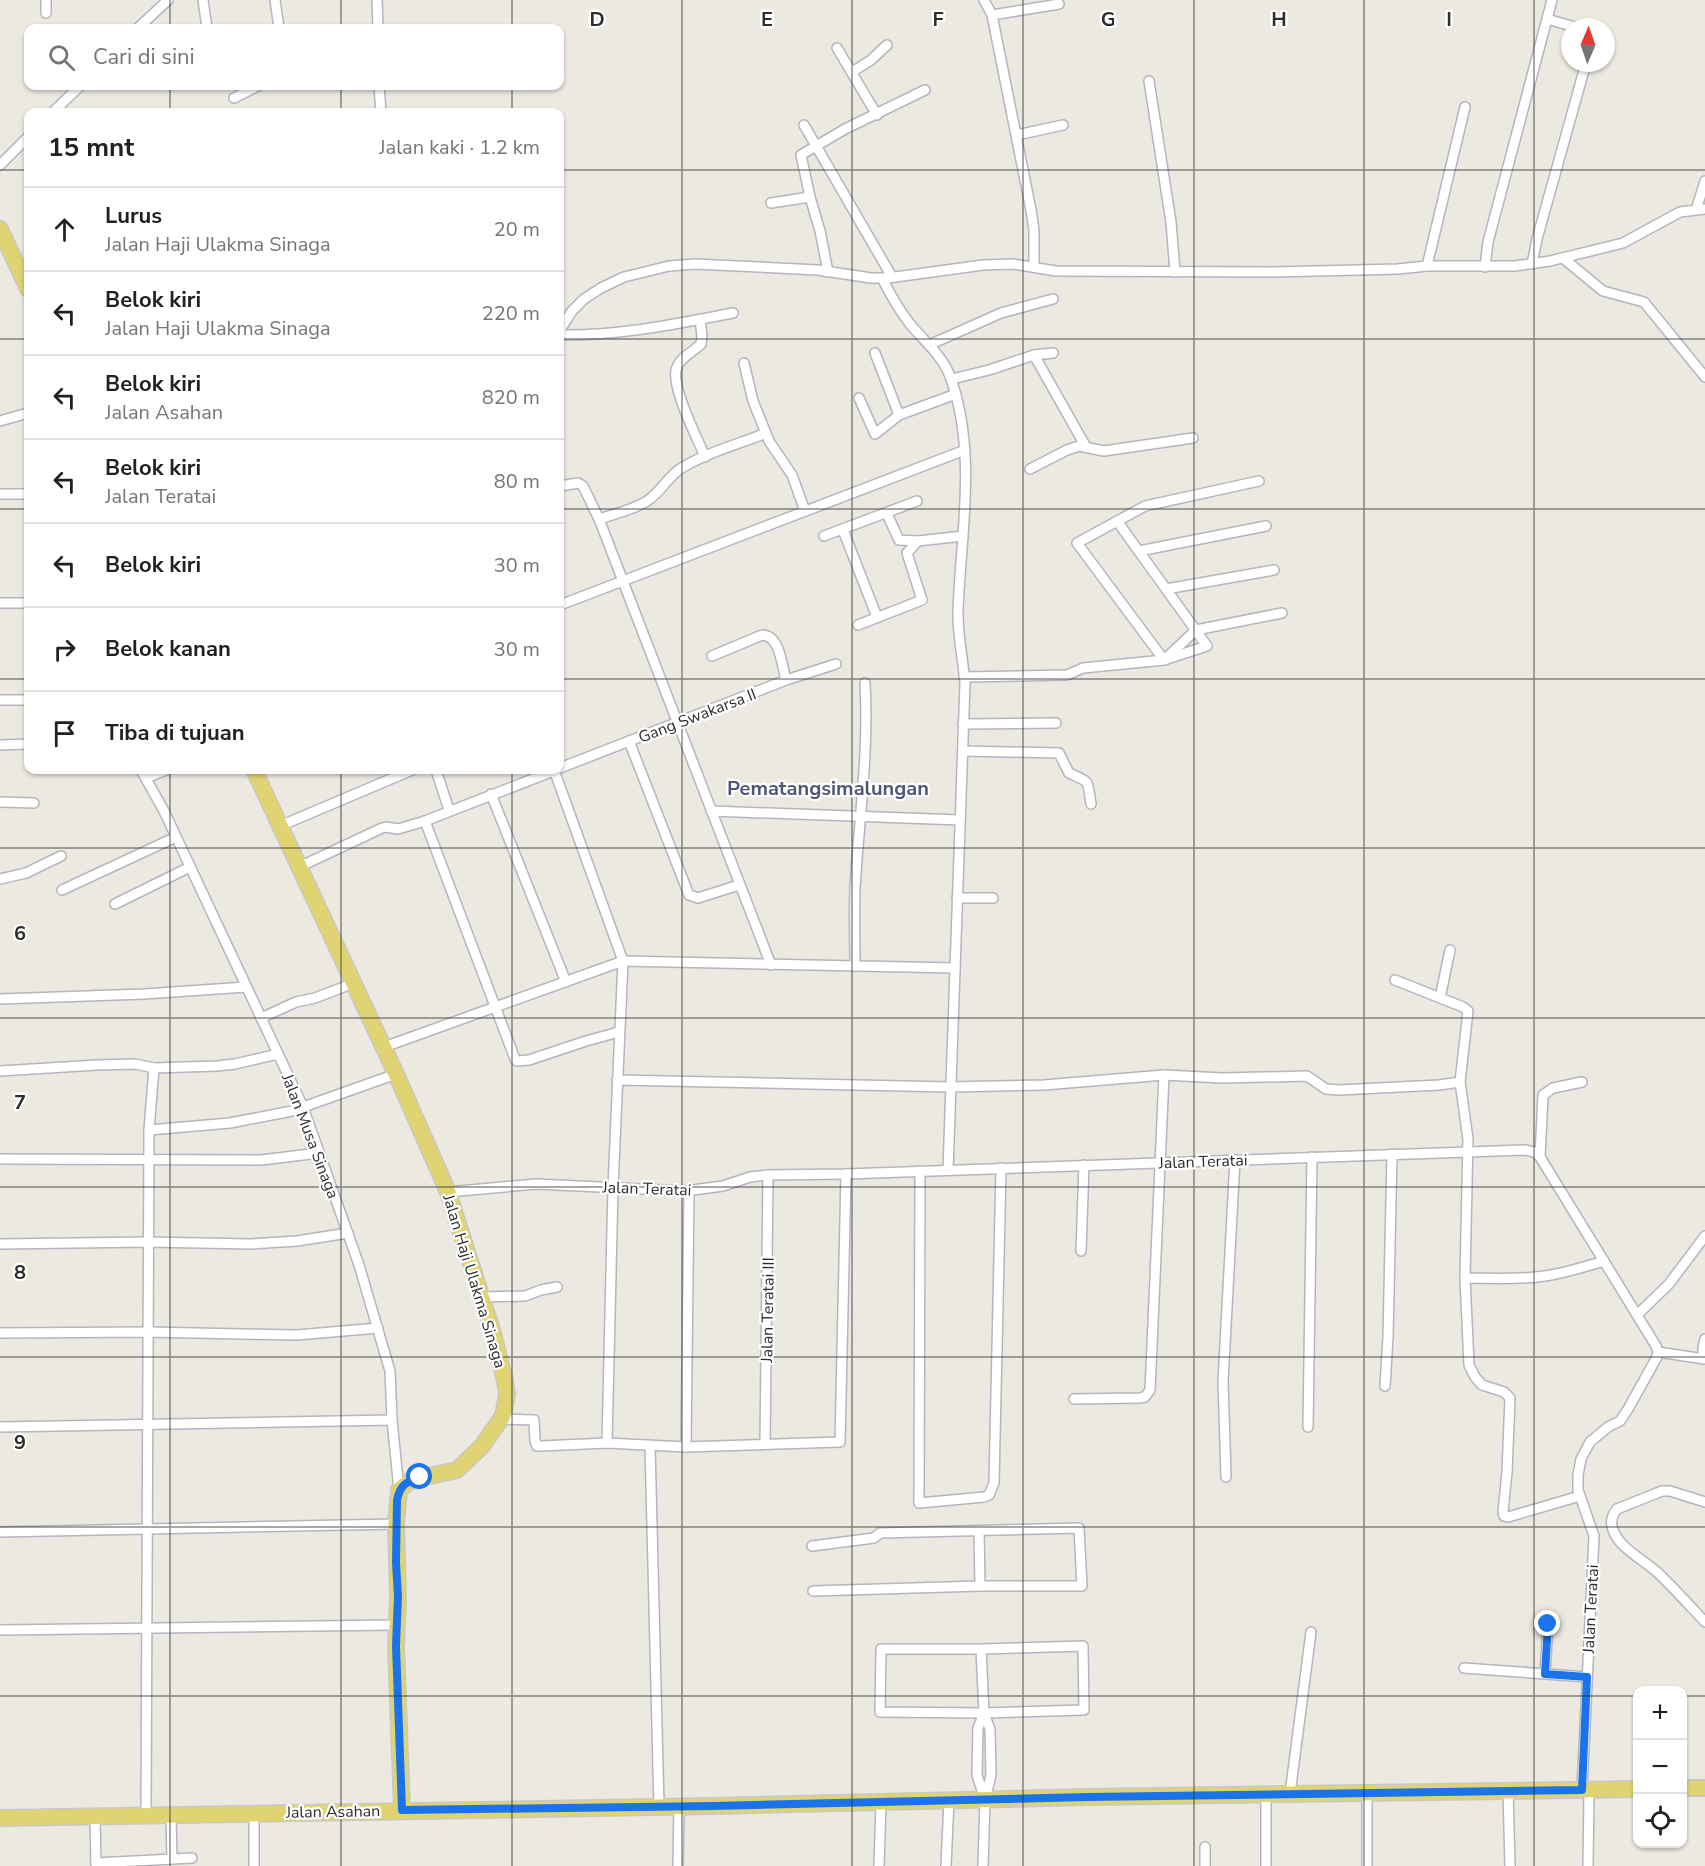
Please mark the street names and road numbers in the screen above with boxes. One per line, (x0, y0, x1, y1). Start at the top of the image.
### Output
street label: Gang Swakarsa II (635, 683, 760, 749)
street label: Jalan Musa Sinaga (276, 1070, 344, 1202)
street label: Jalan Teratai (1157, 1149, 1248, 1175)
street label: Jalan Teratai (601, 1176, 692, 1202)
street label: Jalan Haji Ulakma Sinaga (437, 1191, 511, 1371)
street label: Jalan Teratai III (756, 1257, 780, 1364)
street label: Jalan Teratai (1578, 1564, 1604, 1655)
street label: Jalan Asahan (285, 1800, 380, 1824)

